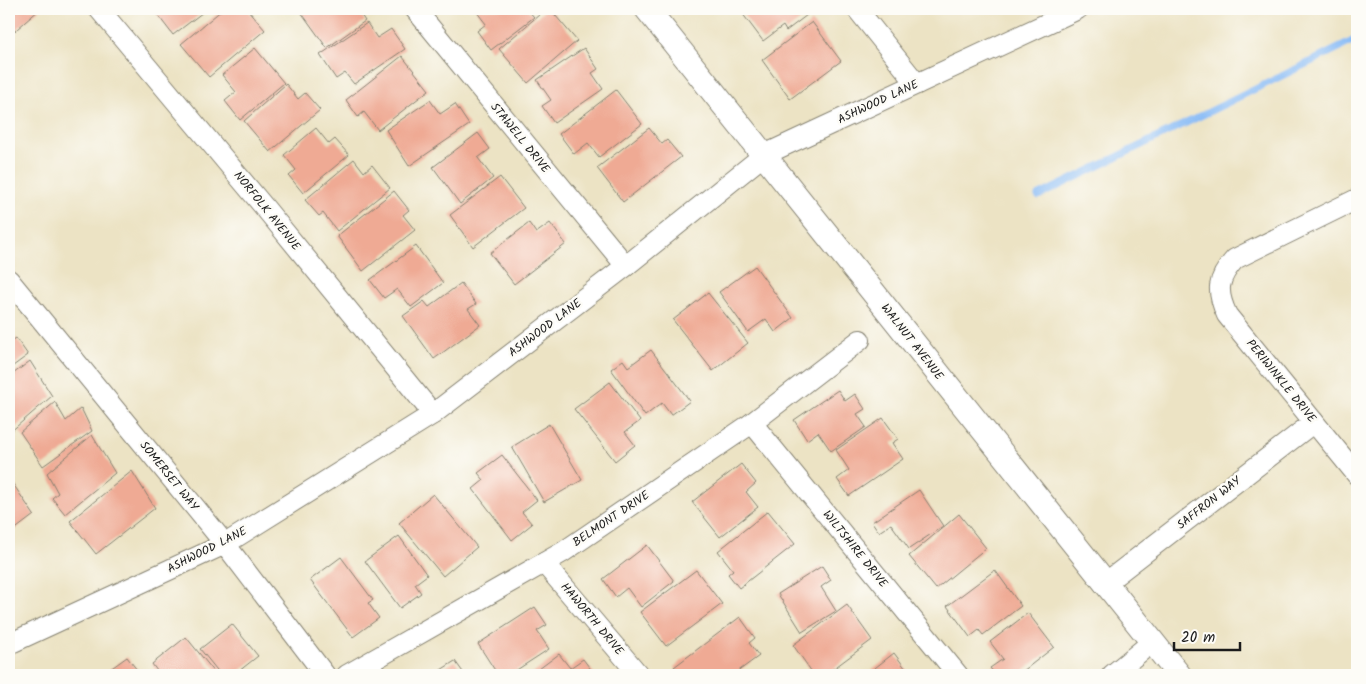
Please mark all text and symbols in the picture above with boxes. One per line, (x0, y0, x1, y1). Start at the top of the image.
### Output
street label: ASHWOOD LANE (834, 75, 922, 129)
street label: STAWELL DRIVE (485, 98, 555, 178)
street label: NORFOLK AVENUE (229, 167, 306, 256)
street label: ASHWOOD LANE (504, 294, 586, 362)
street label: WALNUT AVENUE (876, 300, 949, 385)
street label: PERIWINKLE DRIVE (1241, 335, 1321, 428)
street label: SOMERSET WAY (135, 437, 204, 516)
street label: SAFFRON WAY (1173, 471, 1246, 534)
street label: BELMONT DRIVE (569, 486, 654, 552)
street label: WILTSHIRE DRIVE (818, 506, 893, 593)
street label: ASHWOOD LANE (164, 521, 251, 578)
street label: HAWORTH DRIVE (556, 578, 629, 660)
scale bar (1174, 619, 1240, 651)
text: 20 m (1181, 626, 1215, 650)

